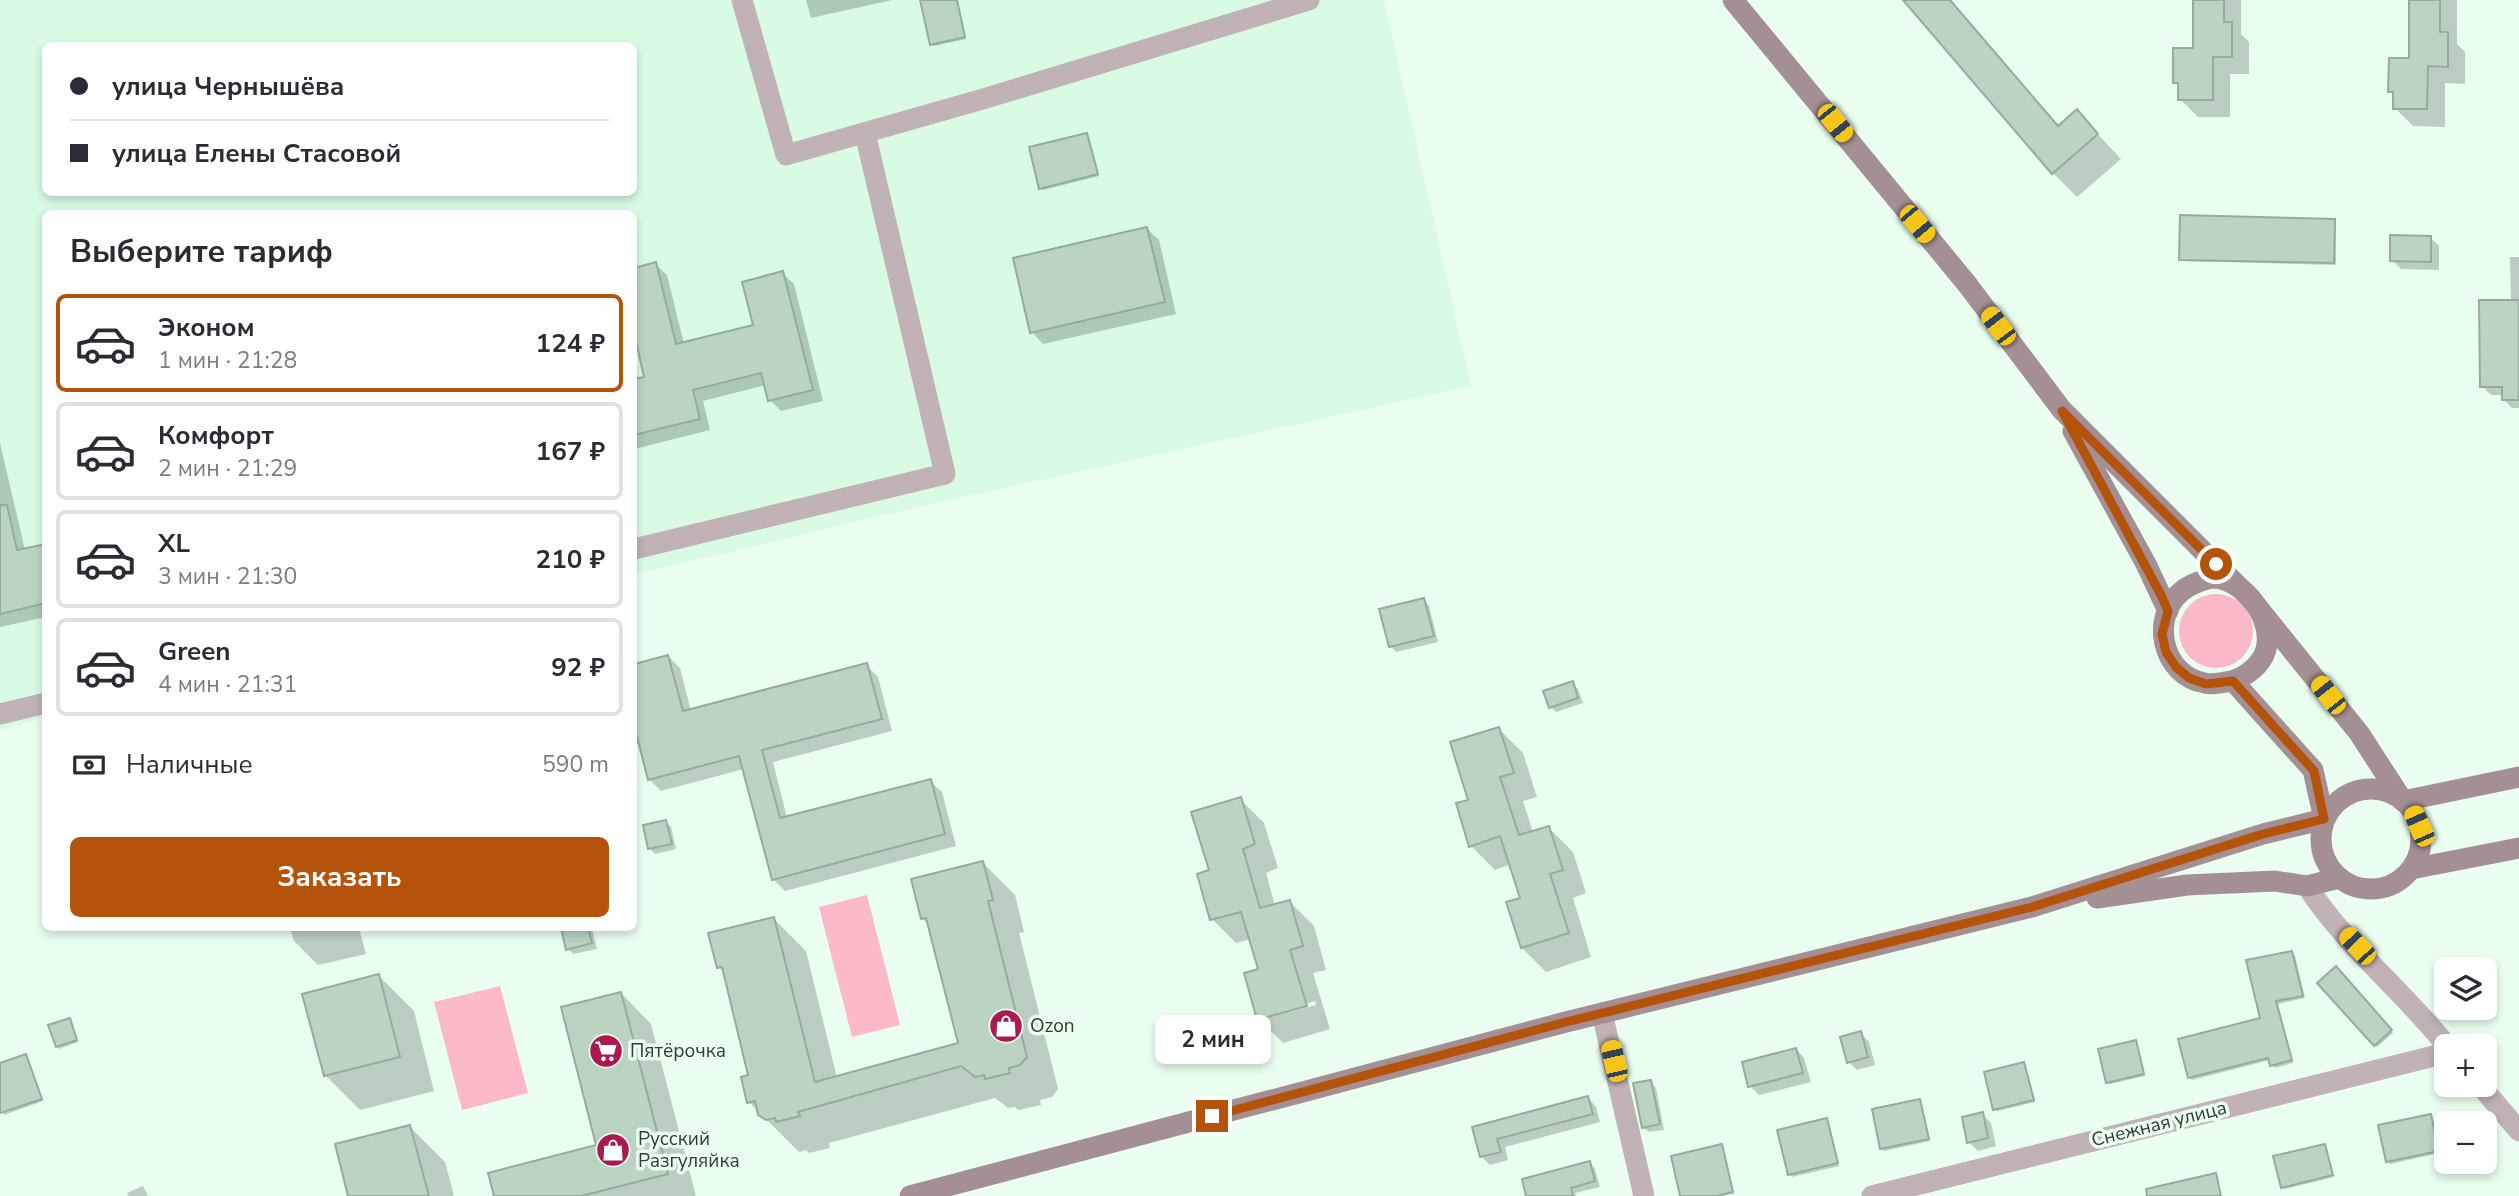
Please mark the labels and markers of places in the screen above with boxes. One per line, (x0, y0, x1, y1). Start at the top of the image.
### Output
shop icon: Ozon (987, 1007, 1025, 1045)
place label: Ozon (1030, 1013, 1075, 1039)
supermarket icon: Пятёрочка (587, 1032, 625, 1070)
place label: Пятёрочка (630, 1038, 726, 1064)
place label: Русский Разгуляйка (638, 1126, 740, 1174)
shop icon: Русский Разгуляйка (594, 1131, 632, 1169)

